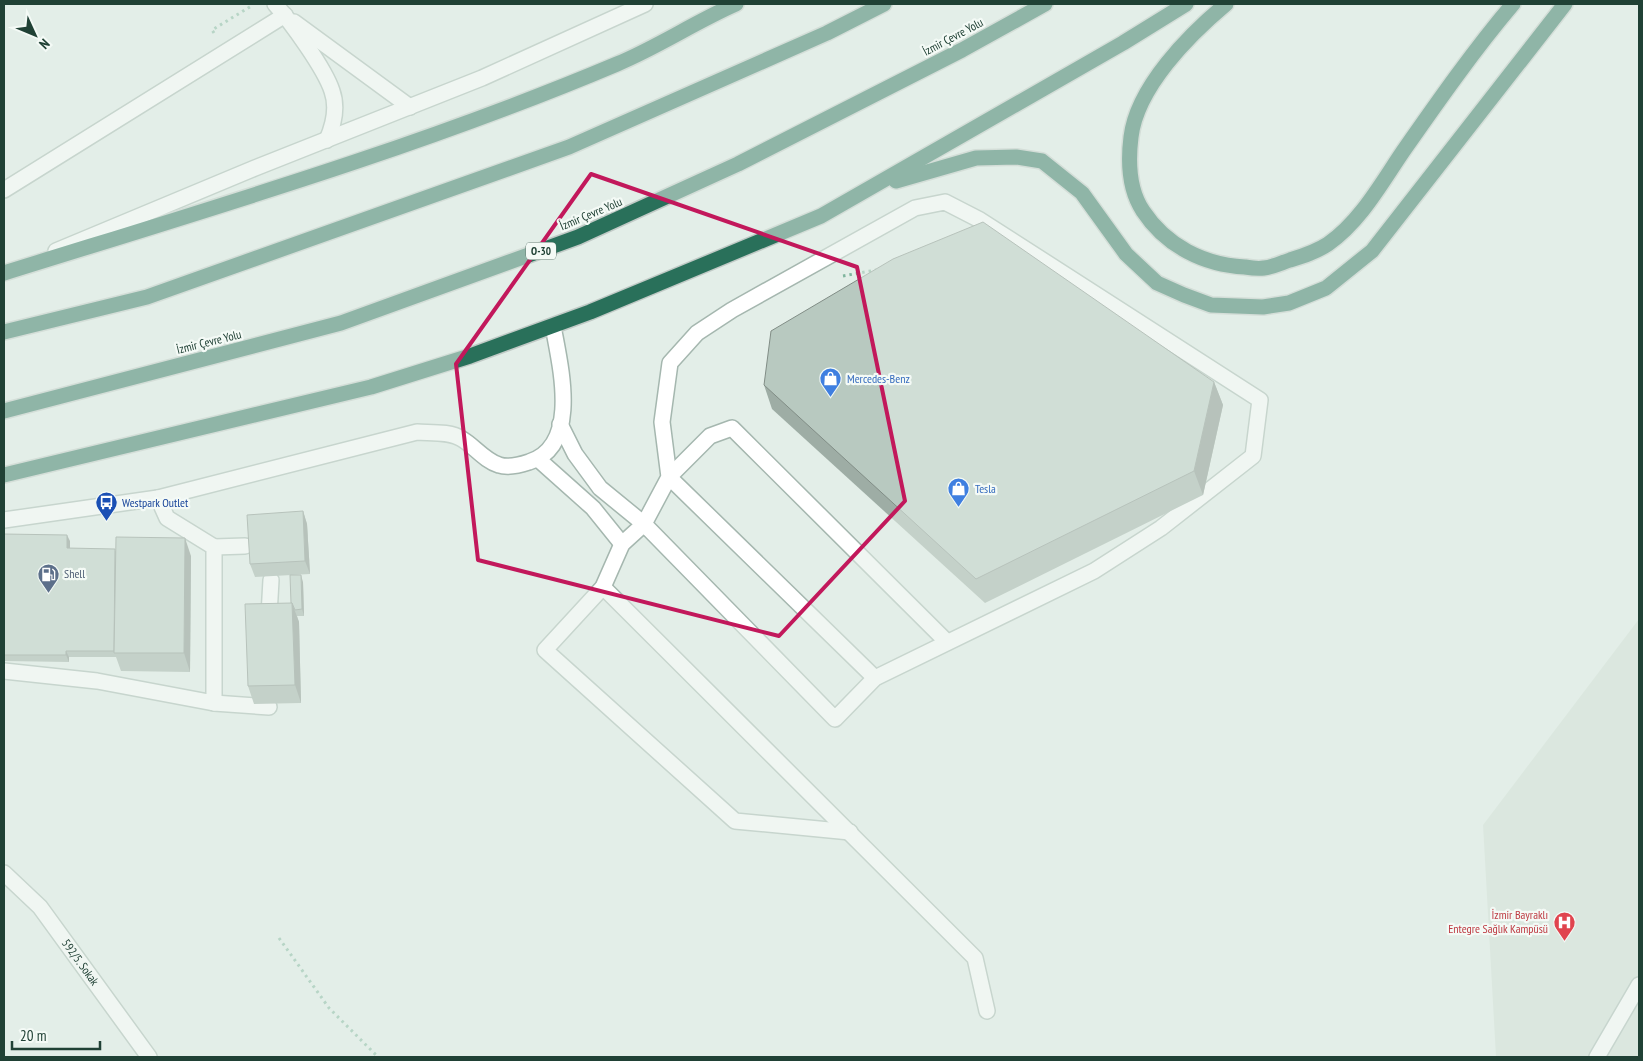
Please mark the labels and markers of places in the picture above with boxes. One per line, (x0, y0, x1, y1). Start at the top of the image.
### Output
shop icon: Mercedes-Benz (819, 367, 843, 398)
place label: Mercedes-Benz (847, 371, 910, 386)
shop icon: Tesla (947, 477, 971, 508)
place label: Tesla (975, 481, 996, 496)
bus stop icon: Westpark Outlet (94, 491, 118, 522)
place label: Westpark Outlet (122, 495, 189, 510)
fuel station icon: Shell (36, 562, 60, 593)
place label: Shell (64, 566, 85, 581)
place label: İzmir Bayraklı Entegre Sağlık Kampüsü (1448, 907, 1548, 936)
hospital icon: İzmir Bayraklı Entegre Sağlık Kampüsü (1552, 910, 1576, 941)

